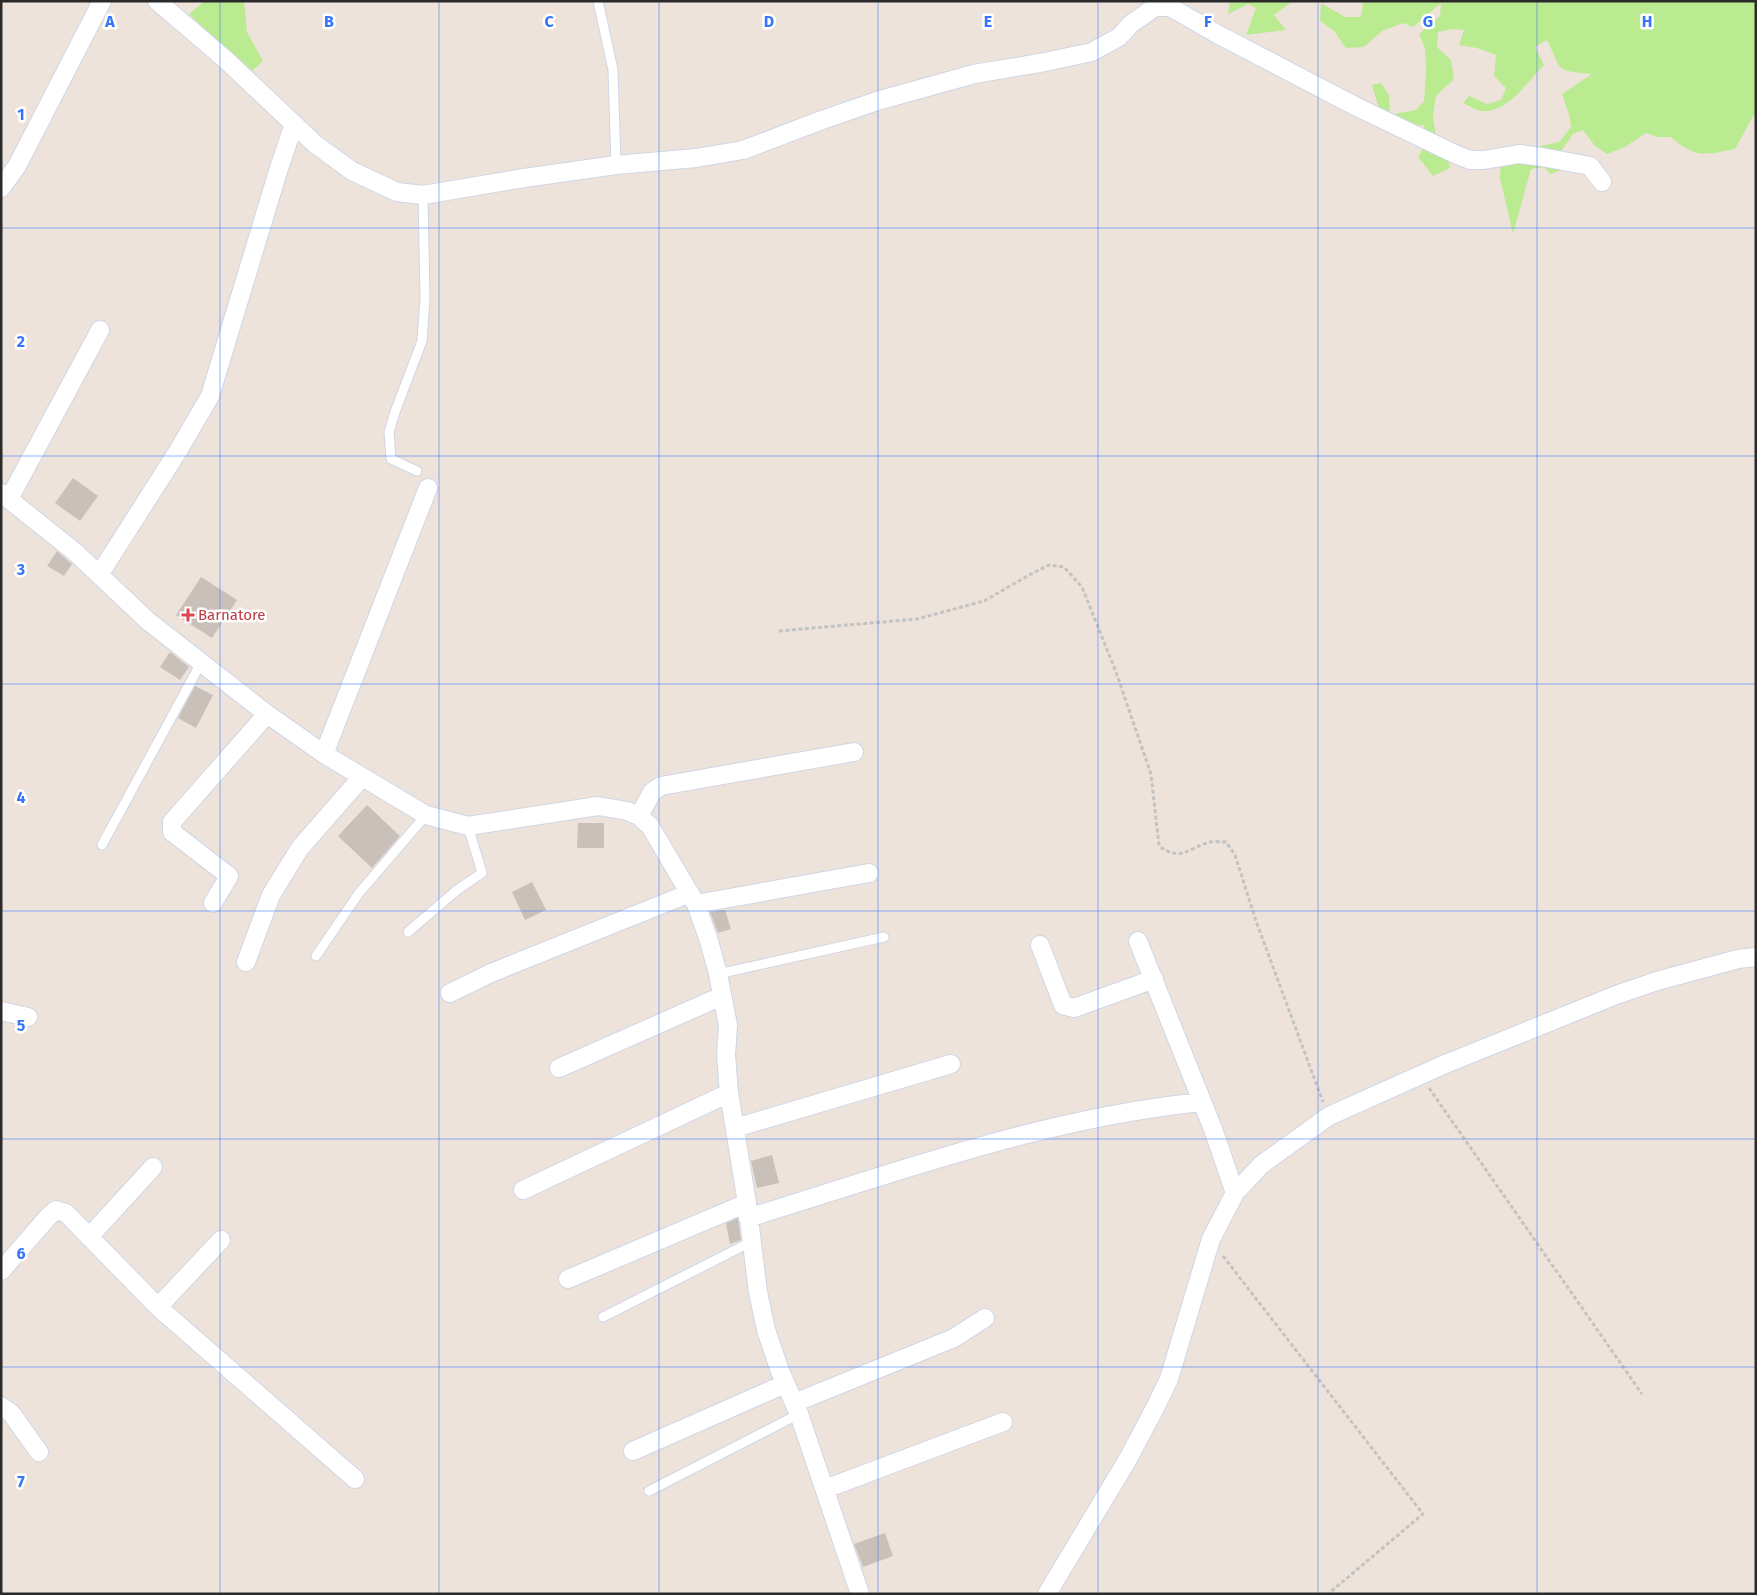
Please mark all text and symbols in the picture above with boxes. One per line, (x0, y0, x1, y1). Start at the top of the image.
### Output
text: A (104, 12, 115, 31)
text: B (324, 12, 334, 31)
text: C (544, 12, 554, 31)
text: D (764, 12, 774, 31)
text: E (984, 12, 992, 31)
text: F (1204, 12, 1212, 31)
text: G (1423, 12, 1433, 31)
text: H (1642, 12, 1652, 31)
text: 1 (17, 105, 25, 124)
text: 2 (17, 332, 25, 351)
text: 3 (16, 560, 25, 579)
place label: Barnatore (198, 606, 266, 624)
marker: Barnatore (182, 609, 194, 621)
text: 4 (16, 788, 26, 807)
text: 5 (17, 1016, 26, 1035)
text: 6 (16, 1244, 26, 1263)
text: 7 (17, 1472, 25, 1491)

